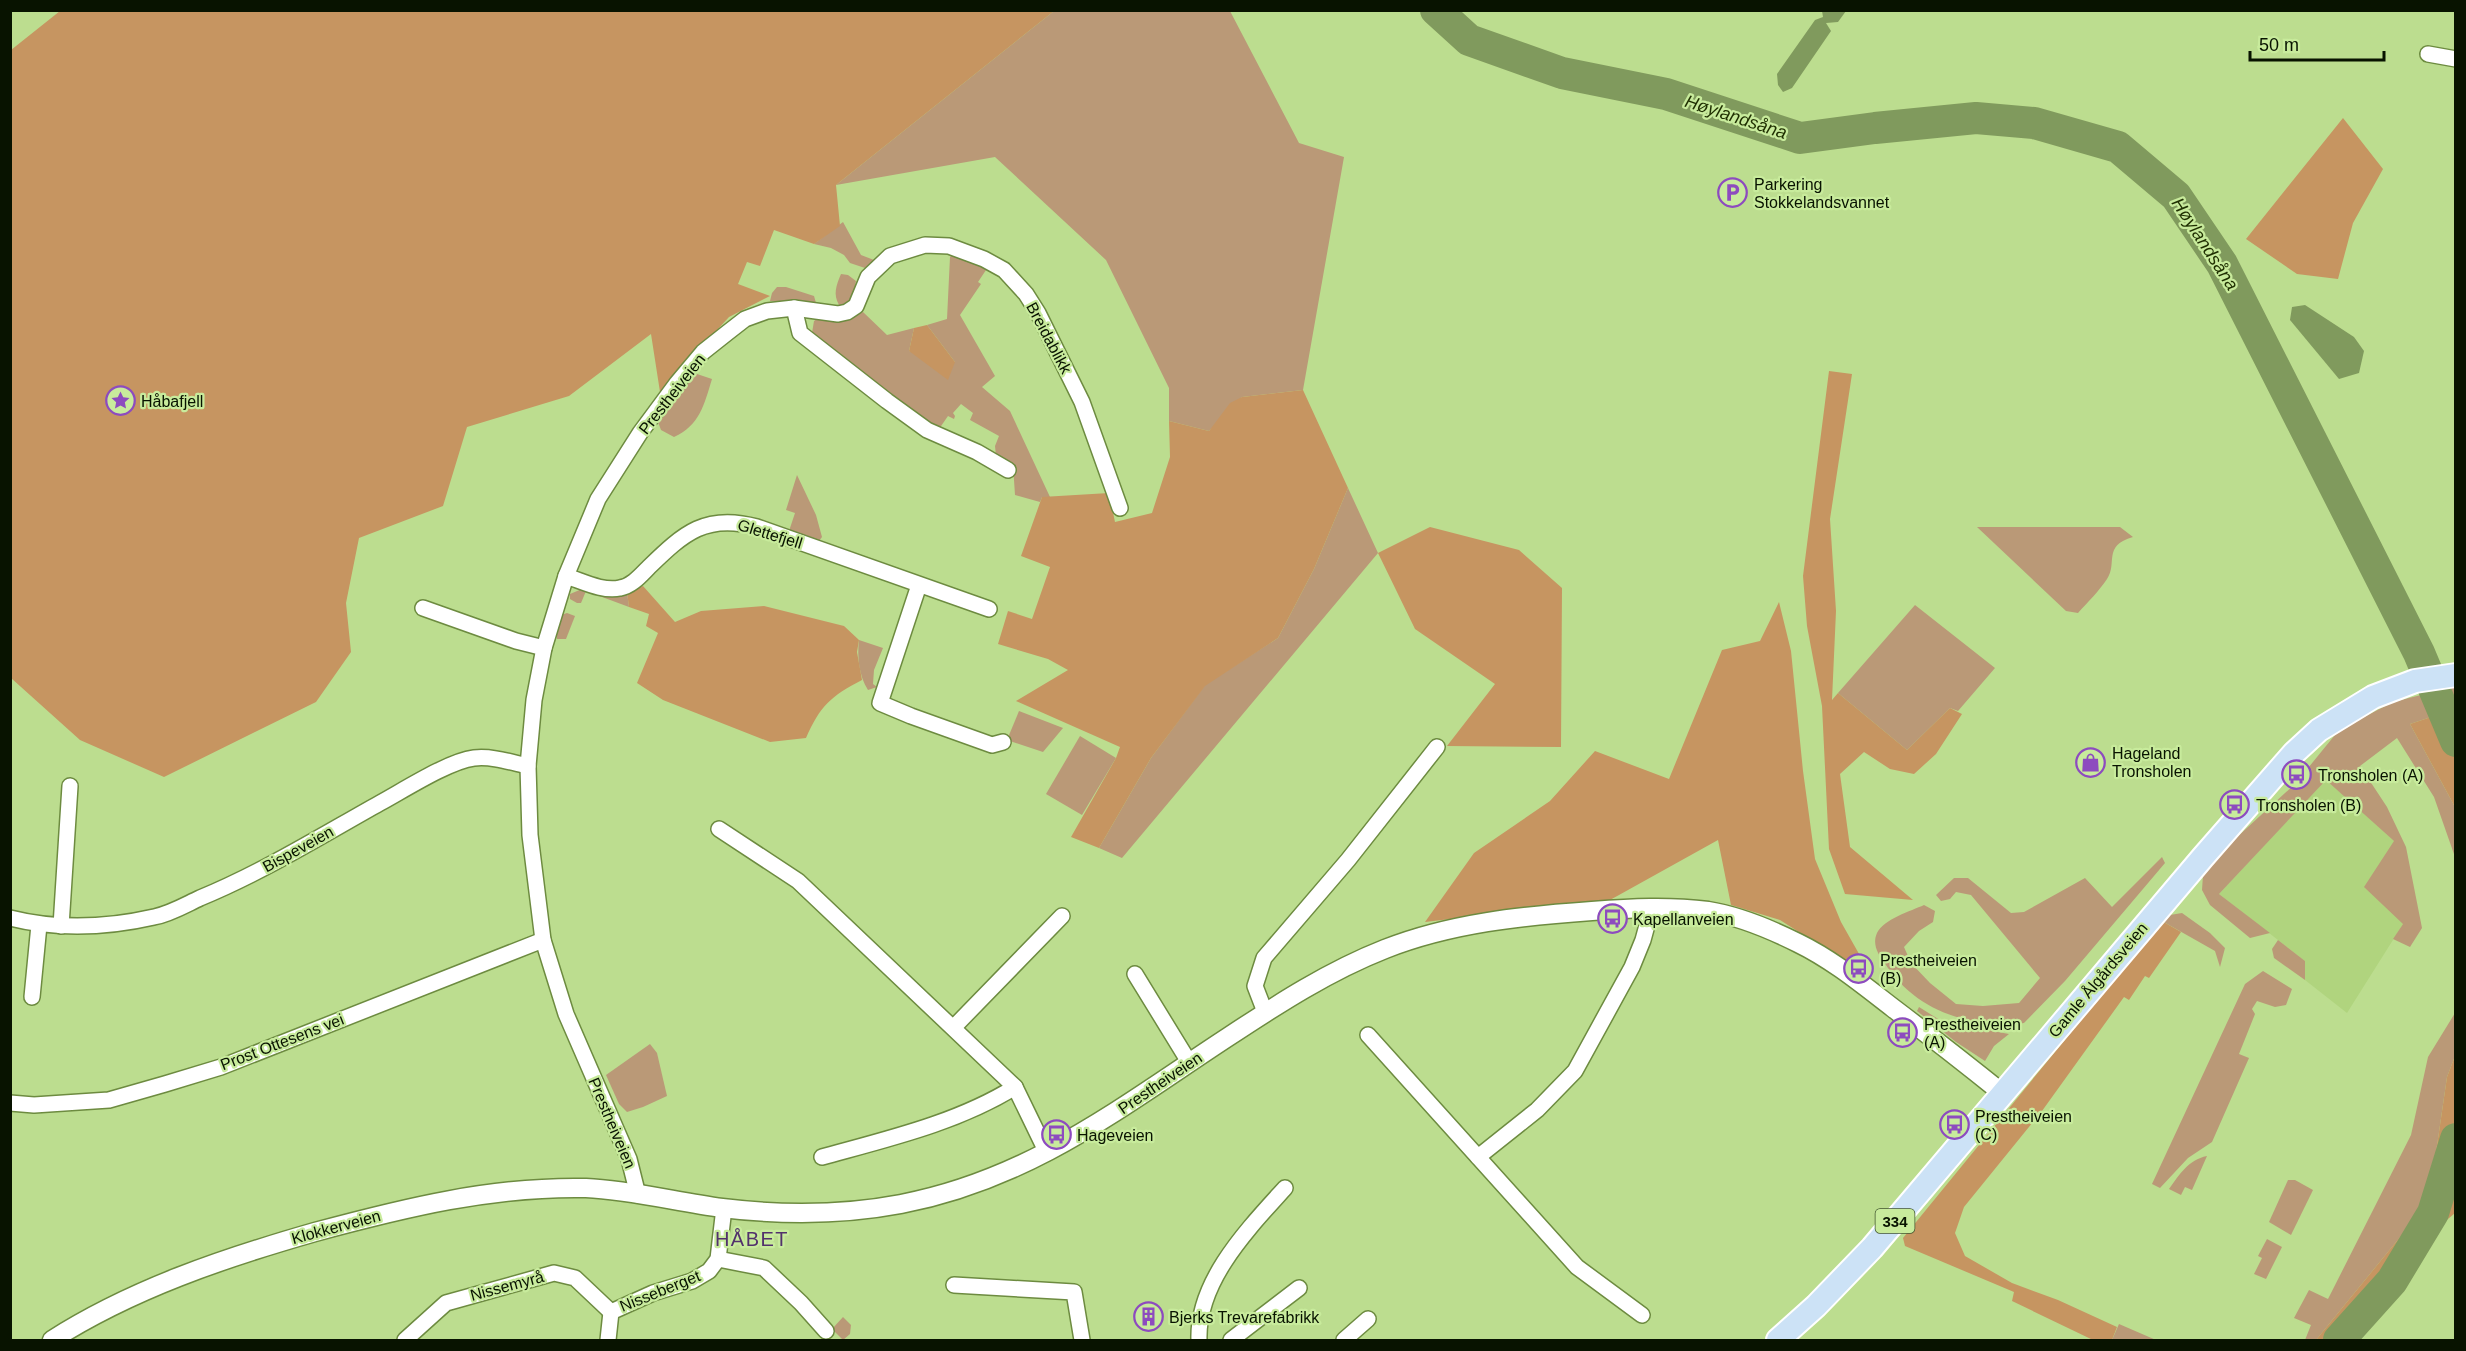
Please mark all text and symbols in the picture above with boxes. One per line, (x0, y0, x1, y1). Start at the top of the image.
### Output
scale bar (2250, 24, 2384, 62)
text: 50 m (2259, 35, 2299, 55)
water label: Høylandsåna (1682, 91, 1790, 143)
place label: Parkering Stokkelandsvannet (1754, 176, 1890, 211)
parking icon: Parkering Stokkelandsvannet (1717, 177, 1749, 209)
water label: Høylandsåna (2168, 194, 2242, 294)
street label: Breidablikk (1023, 299, 1075, 377)
street label: Prestheiveien (635, 351, 709, 437)
place icon: Håbafjell (104, 385, 136, 417)
place label: Håbafjell (141, 393, 203, 410)
street label: Glettefjell (736, 516, 804, 552)
place label: Hageland Tronsholen (2112, 745, 2191, 780)
shop icon: Hageland Tronsholen (2075, 746, 2107, 778)
bus stop icon: Tronsholen (A) (2281, 759, 2313, 791)
place label: Tronsholen (A) (2318, 767, 2423, 784)
bus stop icon: Tronsholen (B) (2219, 789, 2251, 821)
place label: Tronsholen (B) (2256, 797, 2361, 814)
street label: Bispeveien (260, 823, 336, 875)
bus stop icon: Kapellanveien (1596, 903, 1628, 935)
place label: Kapellanveien (1633, 911, 1734, 928)
street label: Gamle Ålgårdsveien (2044, 919, 2151, 1041)
place label: Prestheiveien (B) (1880, 952, 1977, 987)
bus stop icon: Prestheiveien (B) (1843, 953, 1875, 985)
street label: Prost Ottesens vei (218, 1011, 346, 1073)
place label: Prestheiveien (A) (1924, 1016, 2021, 1051)
bus stop icon: Prestheiveien (A) (1887, 1017, 1919, 1049)
street label: Prestheiveien (1115, 1049, 1205, 1117)
street label: Prestheiveien (585, 1075, 639, 1171)
place label: Prestheiveien (C) (1975, 1108, 2072, 1143)
bus stop icon: Prestheiveien (C) (1938, 1109, 1970, 1141)
bus stop icon: Hageveien (1040, 1119, 1072, 1151)
place label: Hageveien (1077, 1127, 1154, 1144)
street label: Klokkerveien (290, 1207, 382, 1247)
road number: 334 (1876, 1209, 1914, 1233)
district label: HÅBET (715, 1228, 789, 1250)
street label: Nisseberget (617, 1267, 703, 1315)
street label: Nissemyrå (468, 1268, 546, 1304)
building icon: Bjerks Trevarefabrikk (1132, 1301, 1164, 1333)
place label: Bjerks Trevarefabrikk (1169, 1309, 1320, 1326)

